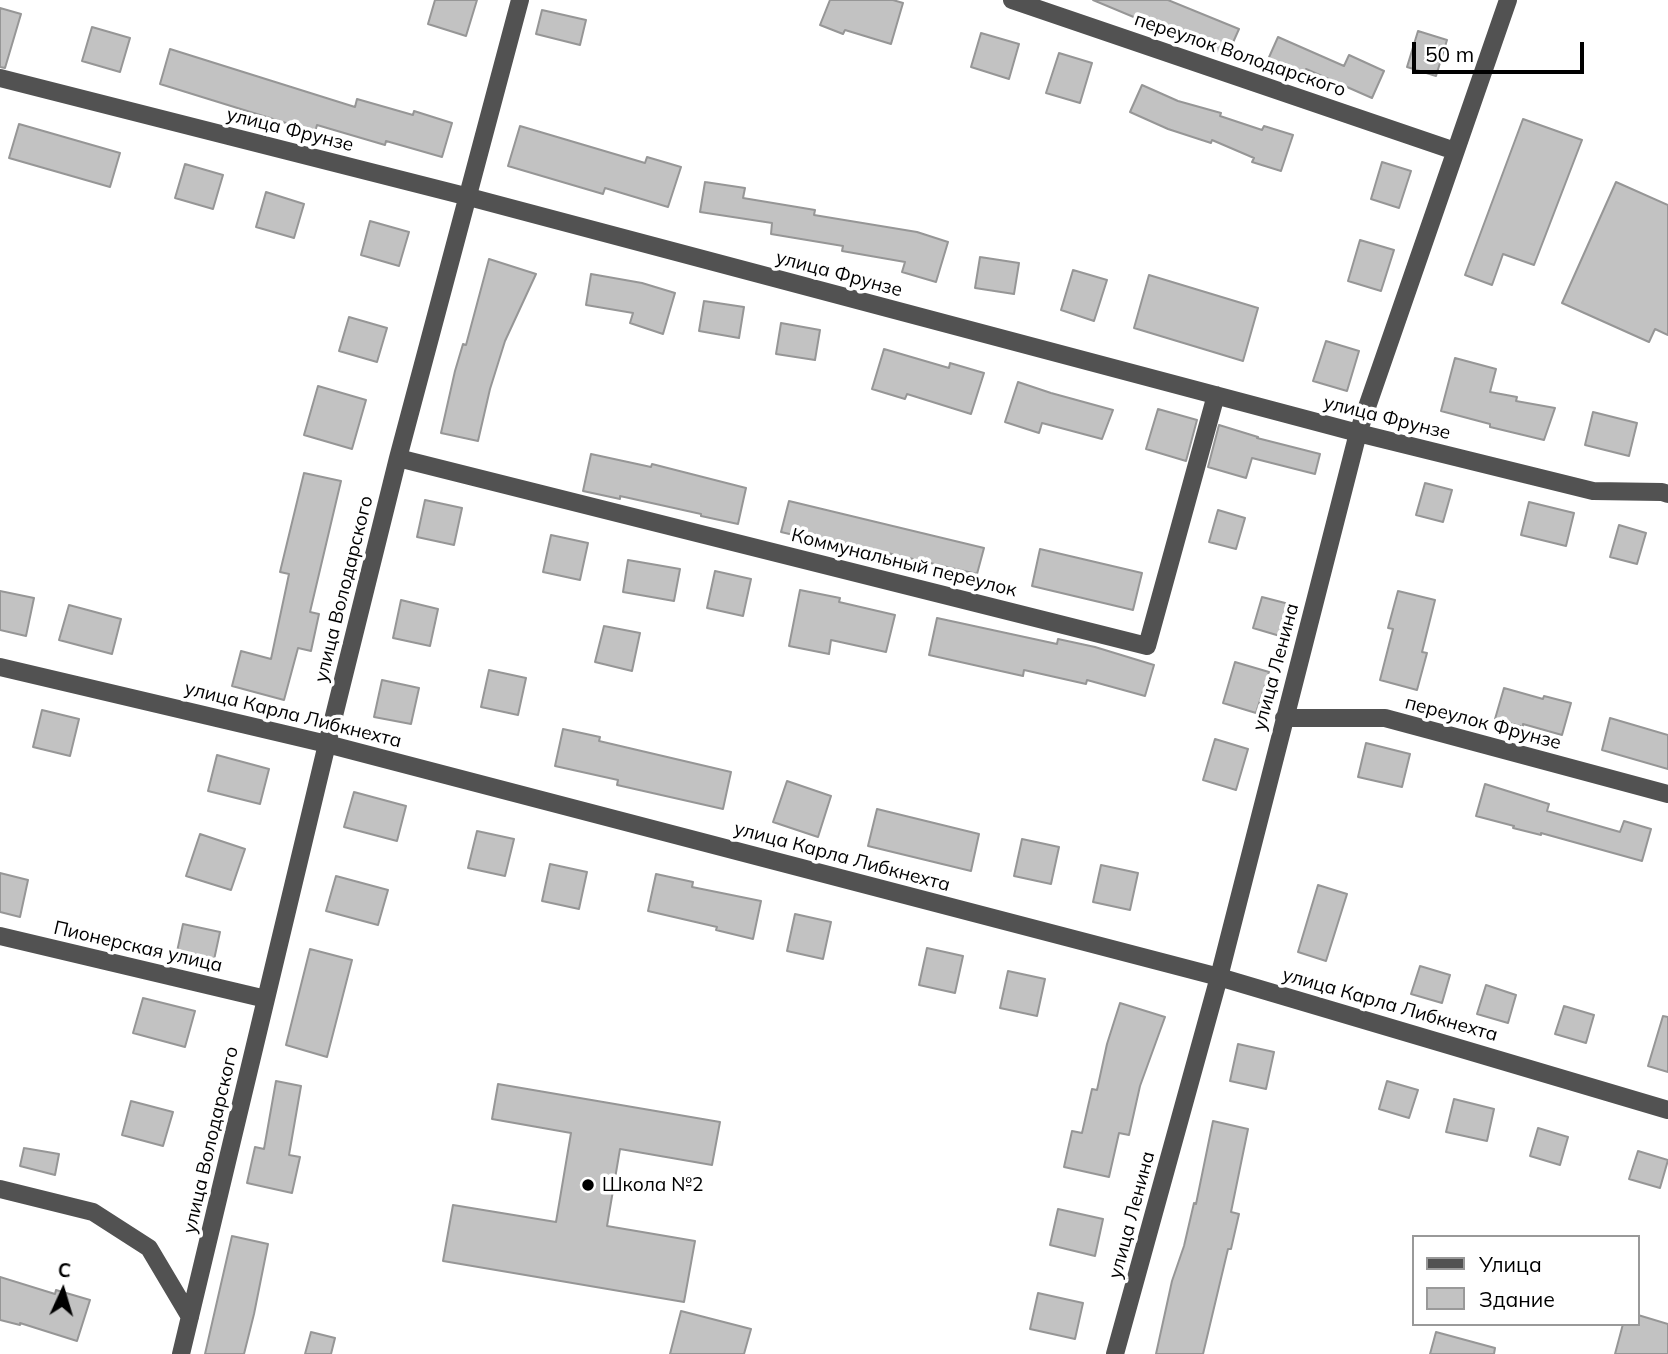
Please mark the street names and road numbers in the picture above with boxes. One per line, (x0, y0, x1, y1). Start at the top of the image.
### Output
street label: переулок Володарского (1131, 8, 1349, 102)
street label: улица Фрунзе (224, 103, 356, 157)
street label: улица Фрунзе (773, 246, 905, 302)
street label: улица Фрунзе (1321, 391, 1453, 445)
street label: улица Володарского (310, 493, 378, 685)
street label: Коммунальный переулок (789, 524, 1019, 602)
street label: улица Ленина (1248, 601, 1304, 733)
street label: улица Карла Либкнехта (182, 677, 404, 753)
street label: переулок Фрунзе (1402, 691, 1564, 755)
street label: улица Карла Либкнехта (731, 817, 953, 897)
street label: Пионерская улица (51, 916, 225, 978)
street label: улица Карла Либкнехта (1280, 963, 1500, 1047)
street label: улица Володарского (178, 1044, 244, 1236)
street label: улица Ленина (1104, 1149, 1160, 1281)

